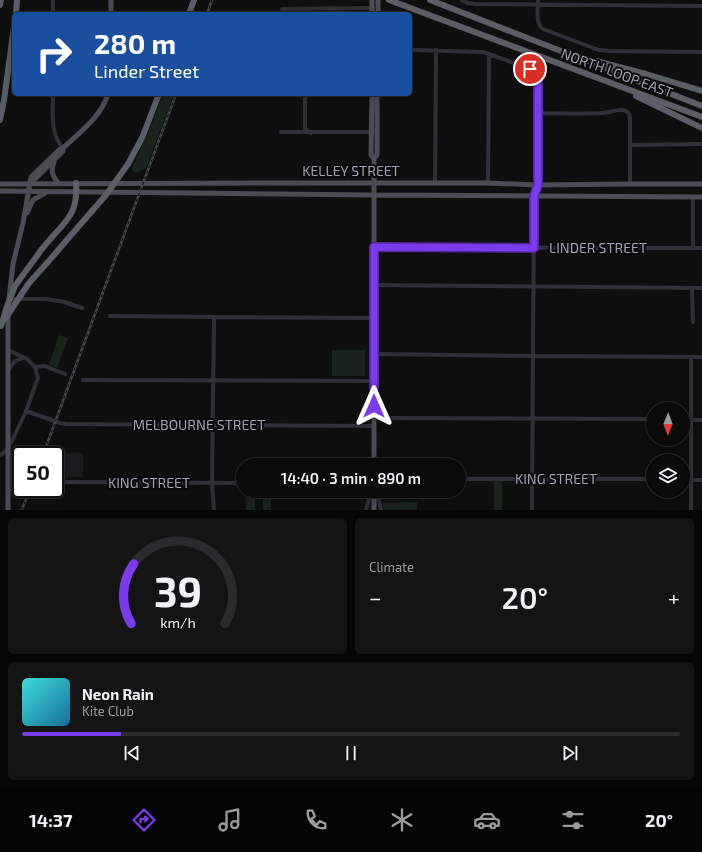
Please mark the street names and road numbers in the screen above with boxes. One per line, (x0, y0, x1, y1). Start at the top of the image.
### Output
street label: NORTH LOOP EAST (559, 44, 675, 101)
street label: KELLEY STREET (302, 162, 400, 179)
street label: LINDER STREET (549, 239, 647, 256)
street label: MELBOURNE STREET (133, 416, 265, 433)
street label: KING STREET (515, 470, 597, 487)
street label: KING STREET (108, 474, 190, 491)

